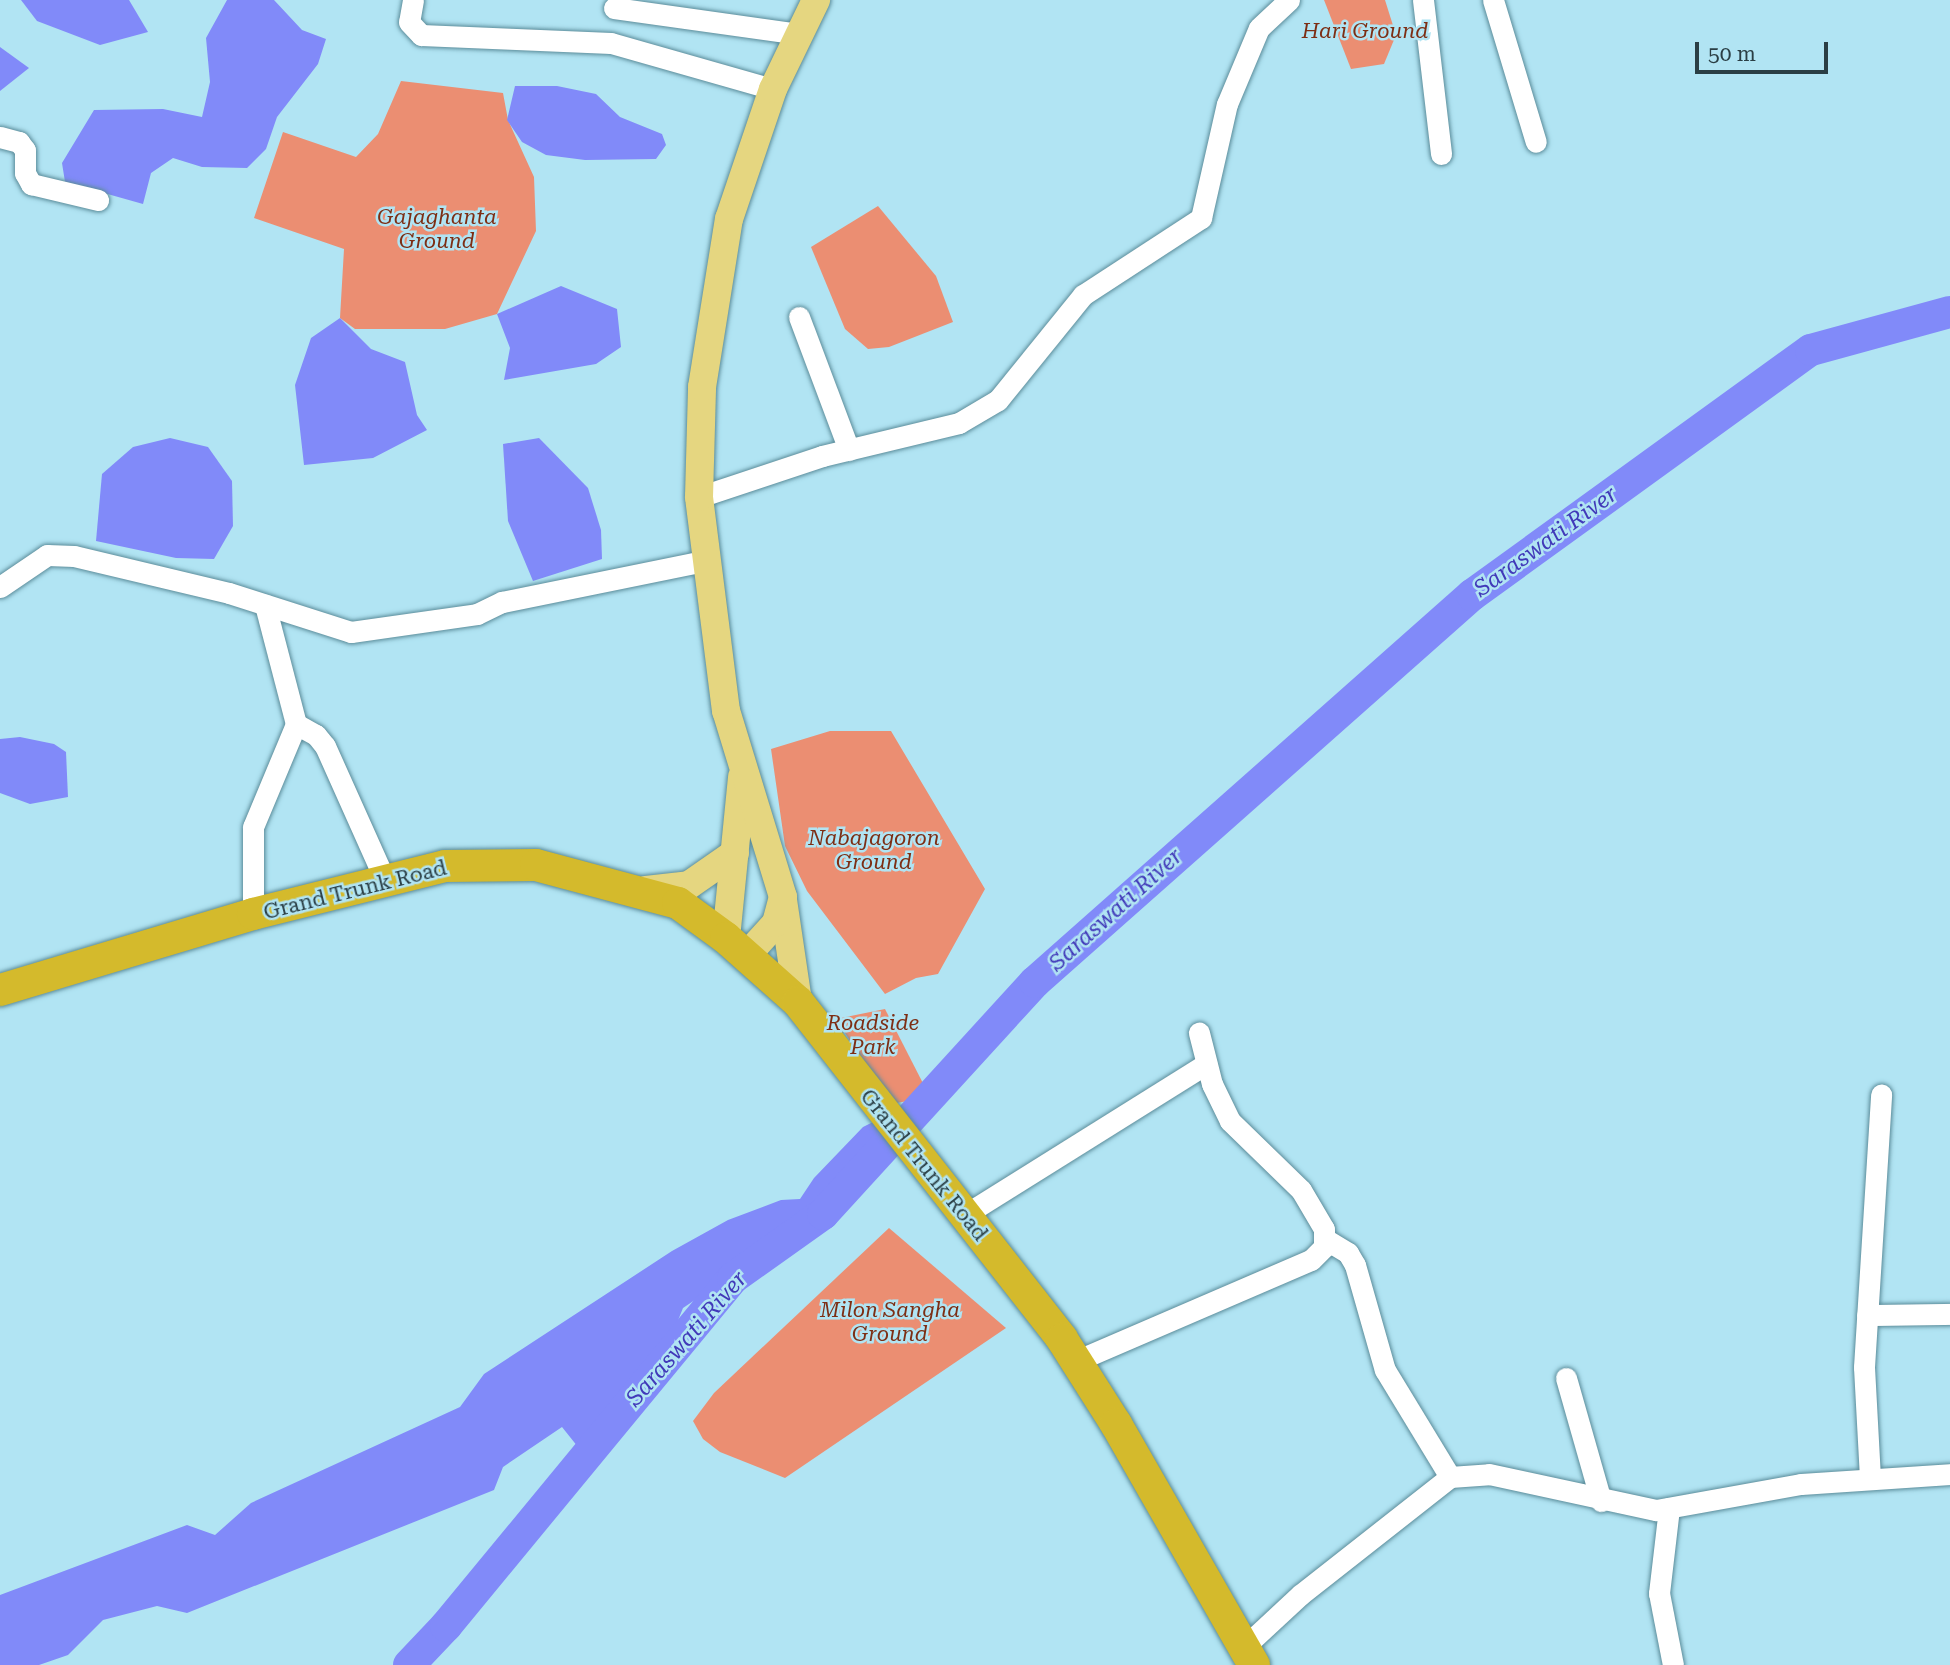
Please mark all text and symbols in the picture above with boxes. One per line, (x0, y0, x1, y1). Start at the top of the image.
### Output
park label: Hari Ground (1302, 18, 1428, 44)
scale bar (1698, 28, 1831, 72)
text: 50 m (1708, 42, 1756, 66)
park label: Gajaghanta Ground (377, 204, 497, 254)
water label: Saraswati River (1469, 481, 1623, 603)
park label: Nabajagoron Ground (808, 825, 940, 875)
water label: Saraswati River (1043, 843, 1189, 977)
street label: Grand Trunk Road (261, 855, 449, 925)
park label: Roadside Park (827, 1010, 919, 1060)
street label: Grand Trunk Road (855, 1084, 993, 1246)
water label: Saraswati River (621, 1266, 753, 1412)
park label: Milon Sangha Ground (820, 1297, 960, 1347)

